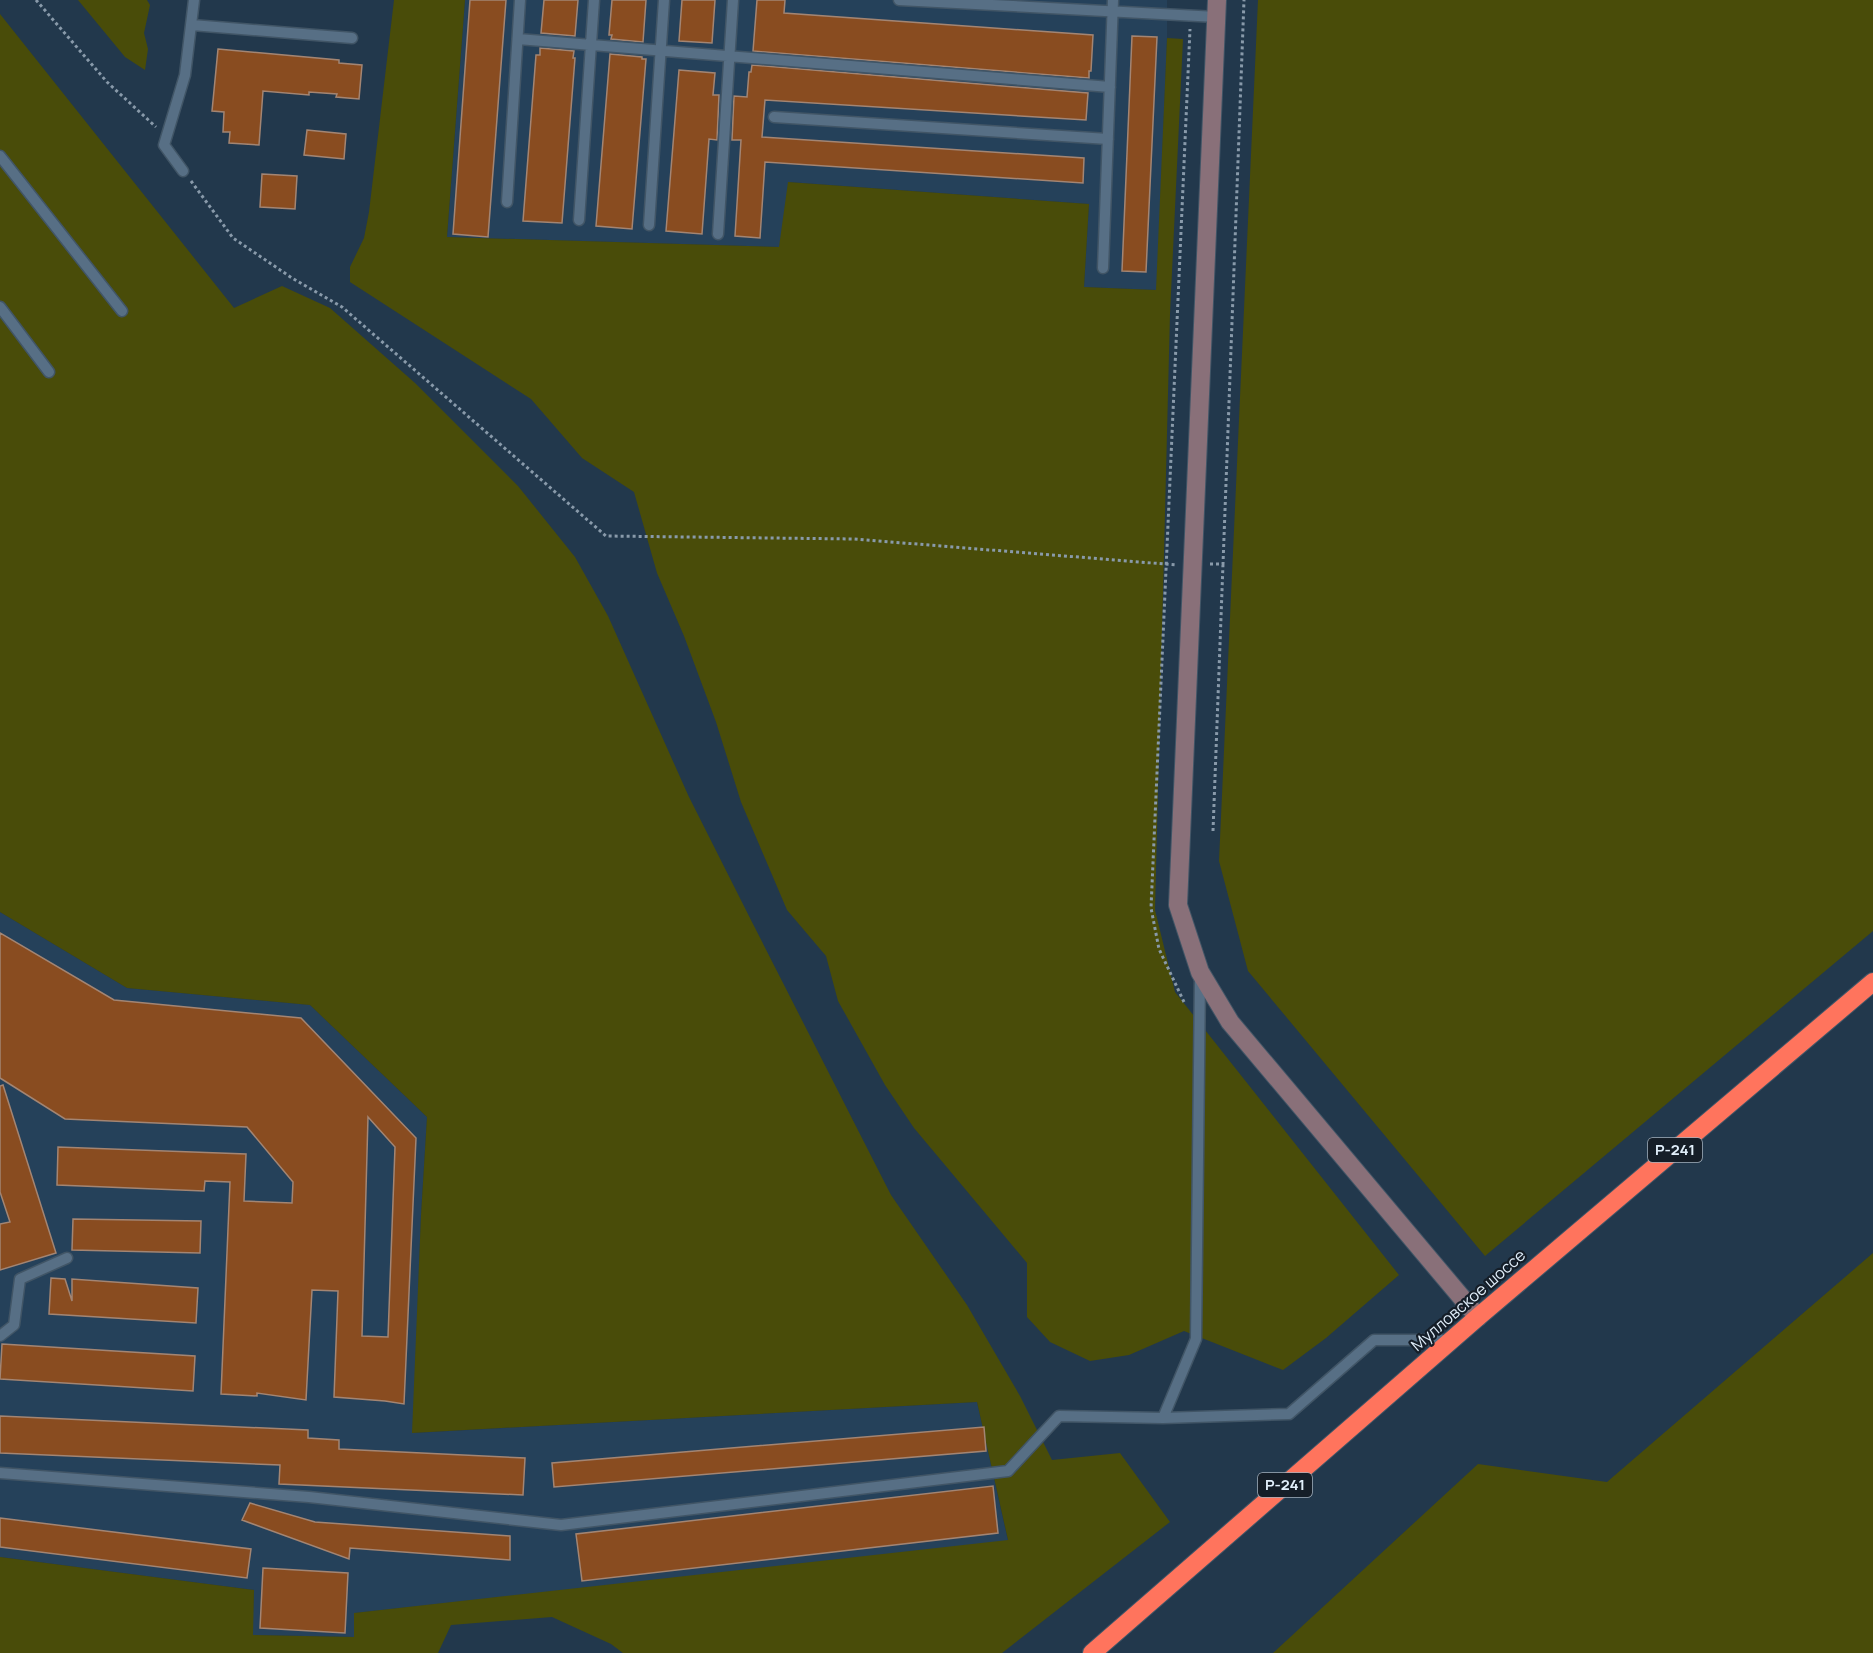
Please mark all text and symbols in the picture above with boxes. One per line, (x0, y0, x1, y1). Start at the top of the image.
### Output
road number: Р-241 (1648, 1138, 1702, 1162)
street label: Мулловское шоссе (1406, 1244, 1530, 1356)
road number: Р-241 (1258, 1473, 1312, 1497)

